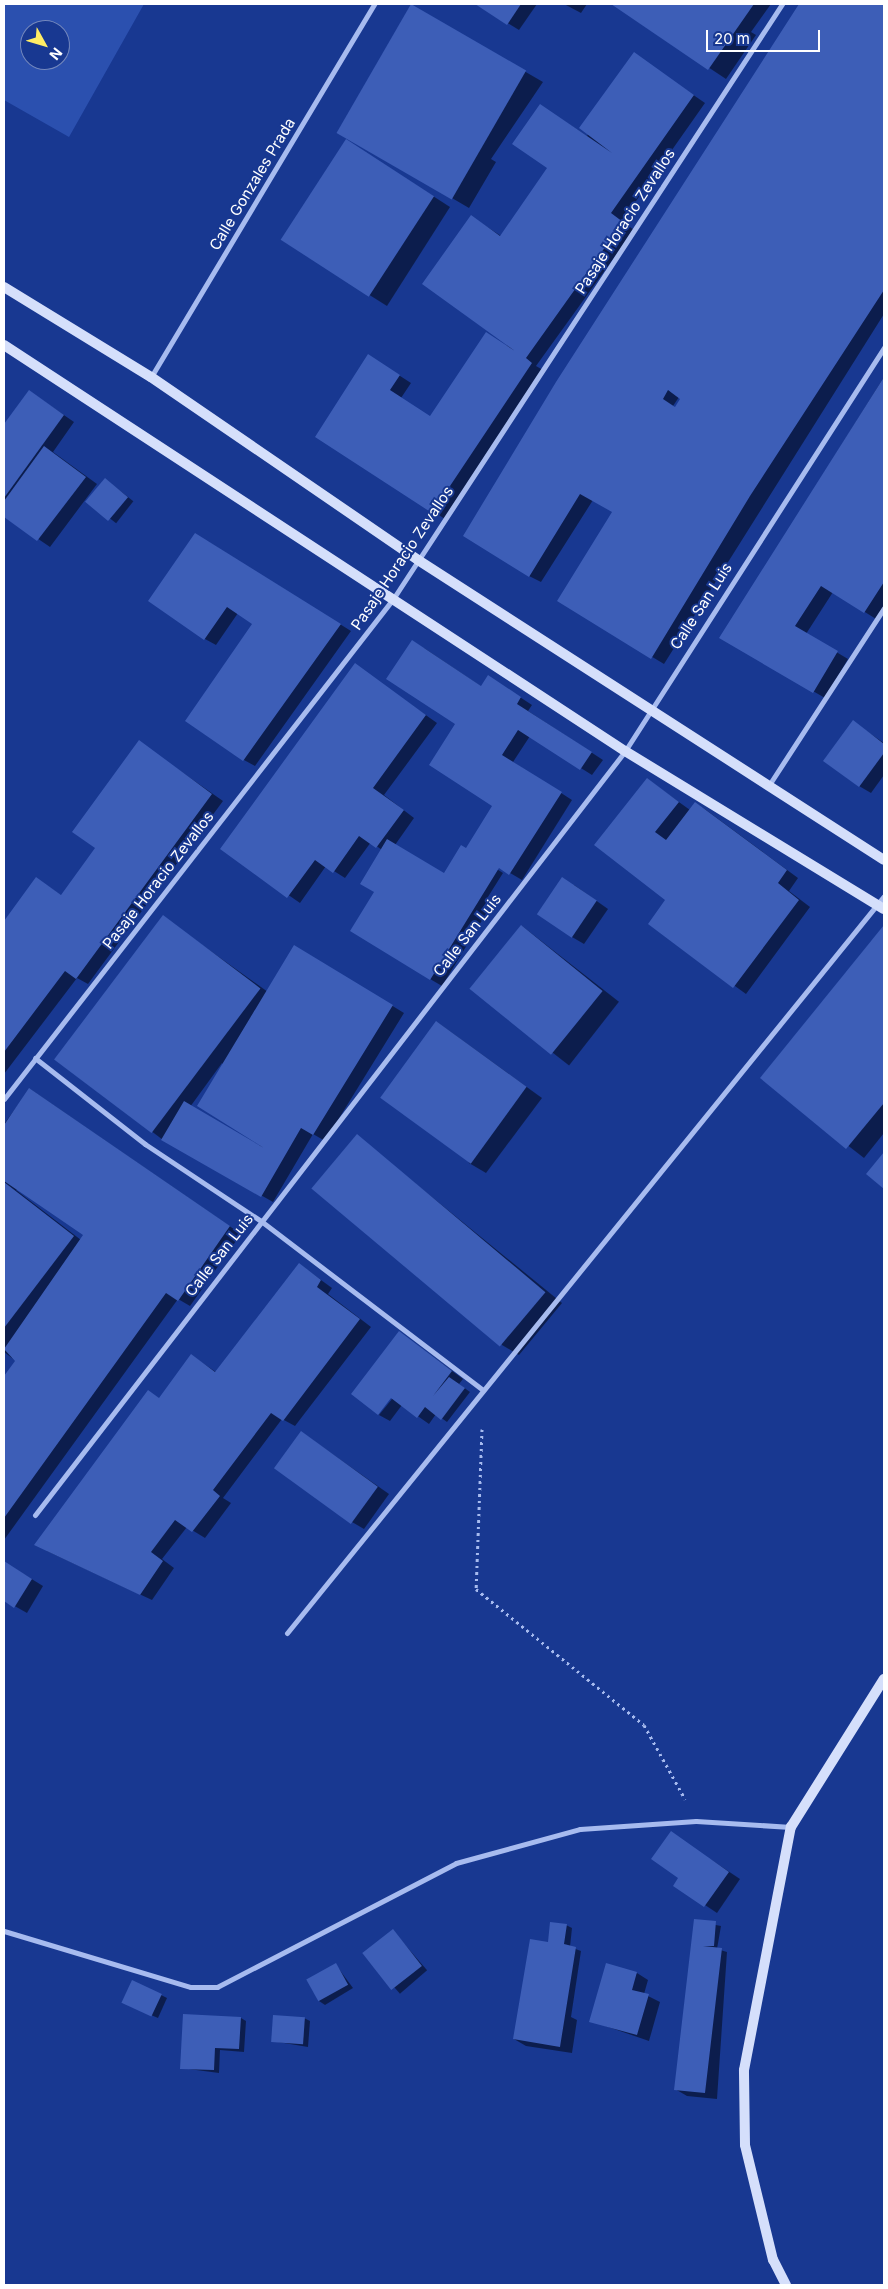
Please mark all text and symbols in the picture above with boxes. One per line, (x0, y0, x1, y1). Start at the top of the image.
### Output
north arrow (20, 20, 70, 70)
scale bar (708, 20, 822, 52)
text: 20 m (714, 29, 750, 48)
text: N (46, 45, 66, 64)
street label: Calle Gonzales Prada (205, 115, 299, 253)
street label: Pasaje Horacio Zevallos (571, 145, 679, 297)
street label: Pasaje Horacio Zevallos (347, 483, 457, 633)
street label: Calle San Luis (666, 559, 736, 653)
street label: Pasaje Horacio Zevallos (99, 808, 217, 952)
street label: Calle San Luis (429, 890, 505, 980)
street label: Calle San Luis (181, 1210, 257, 1300)

